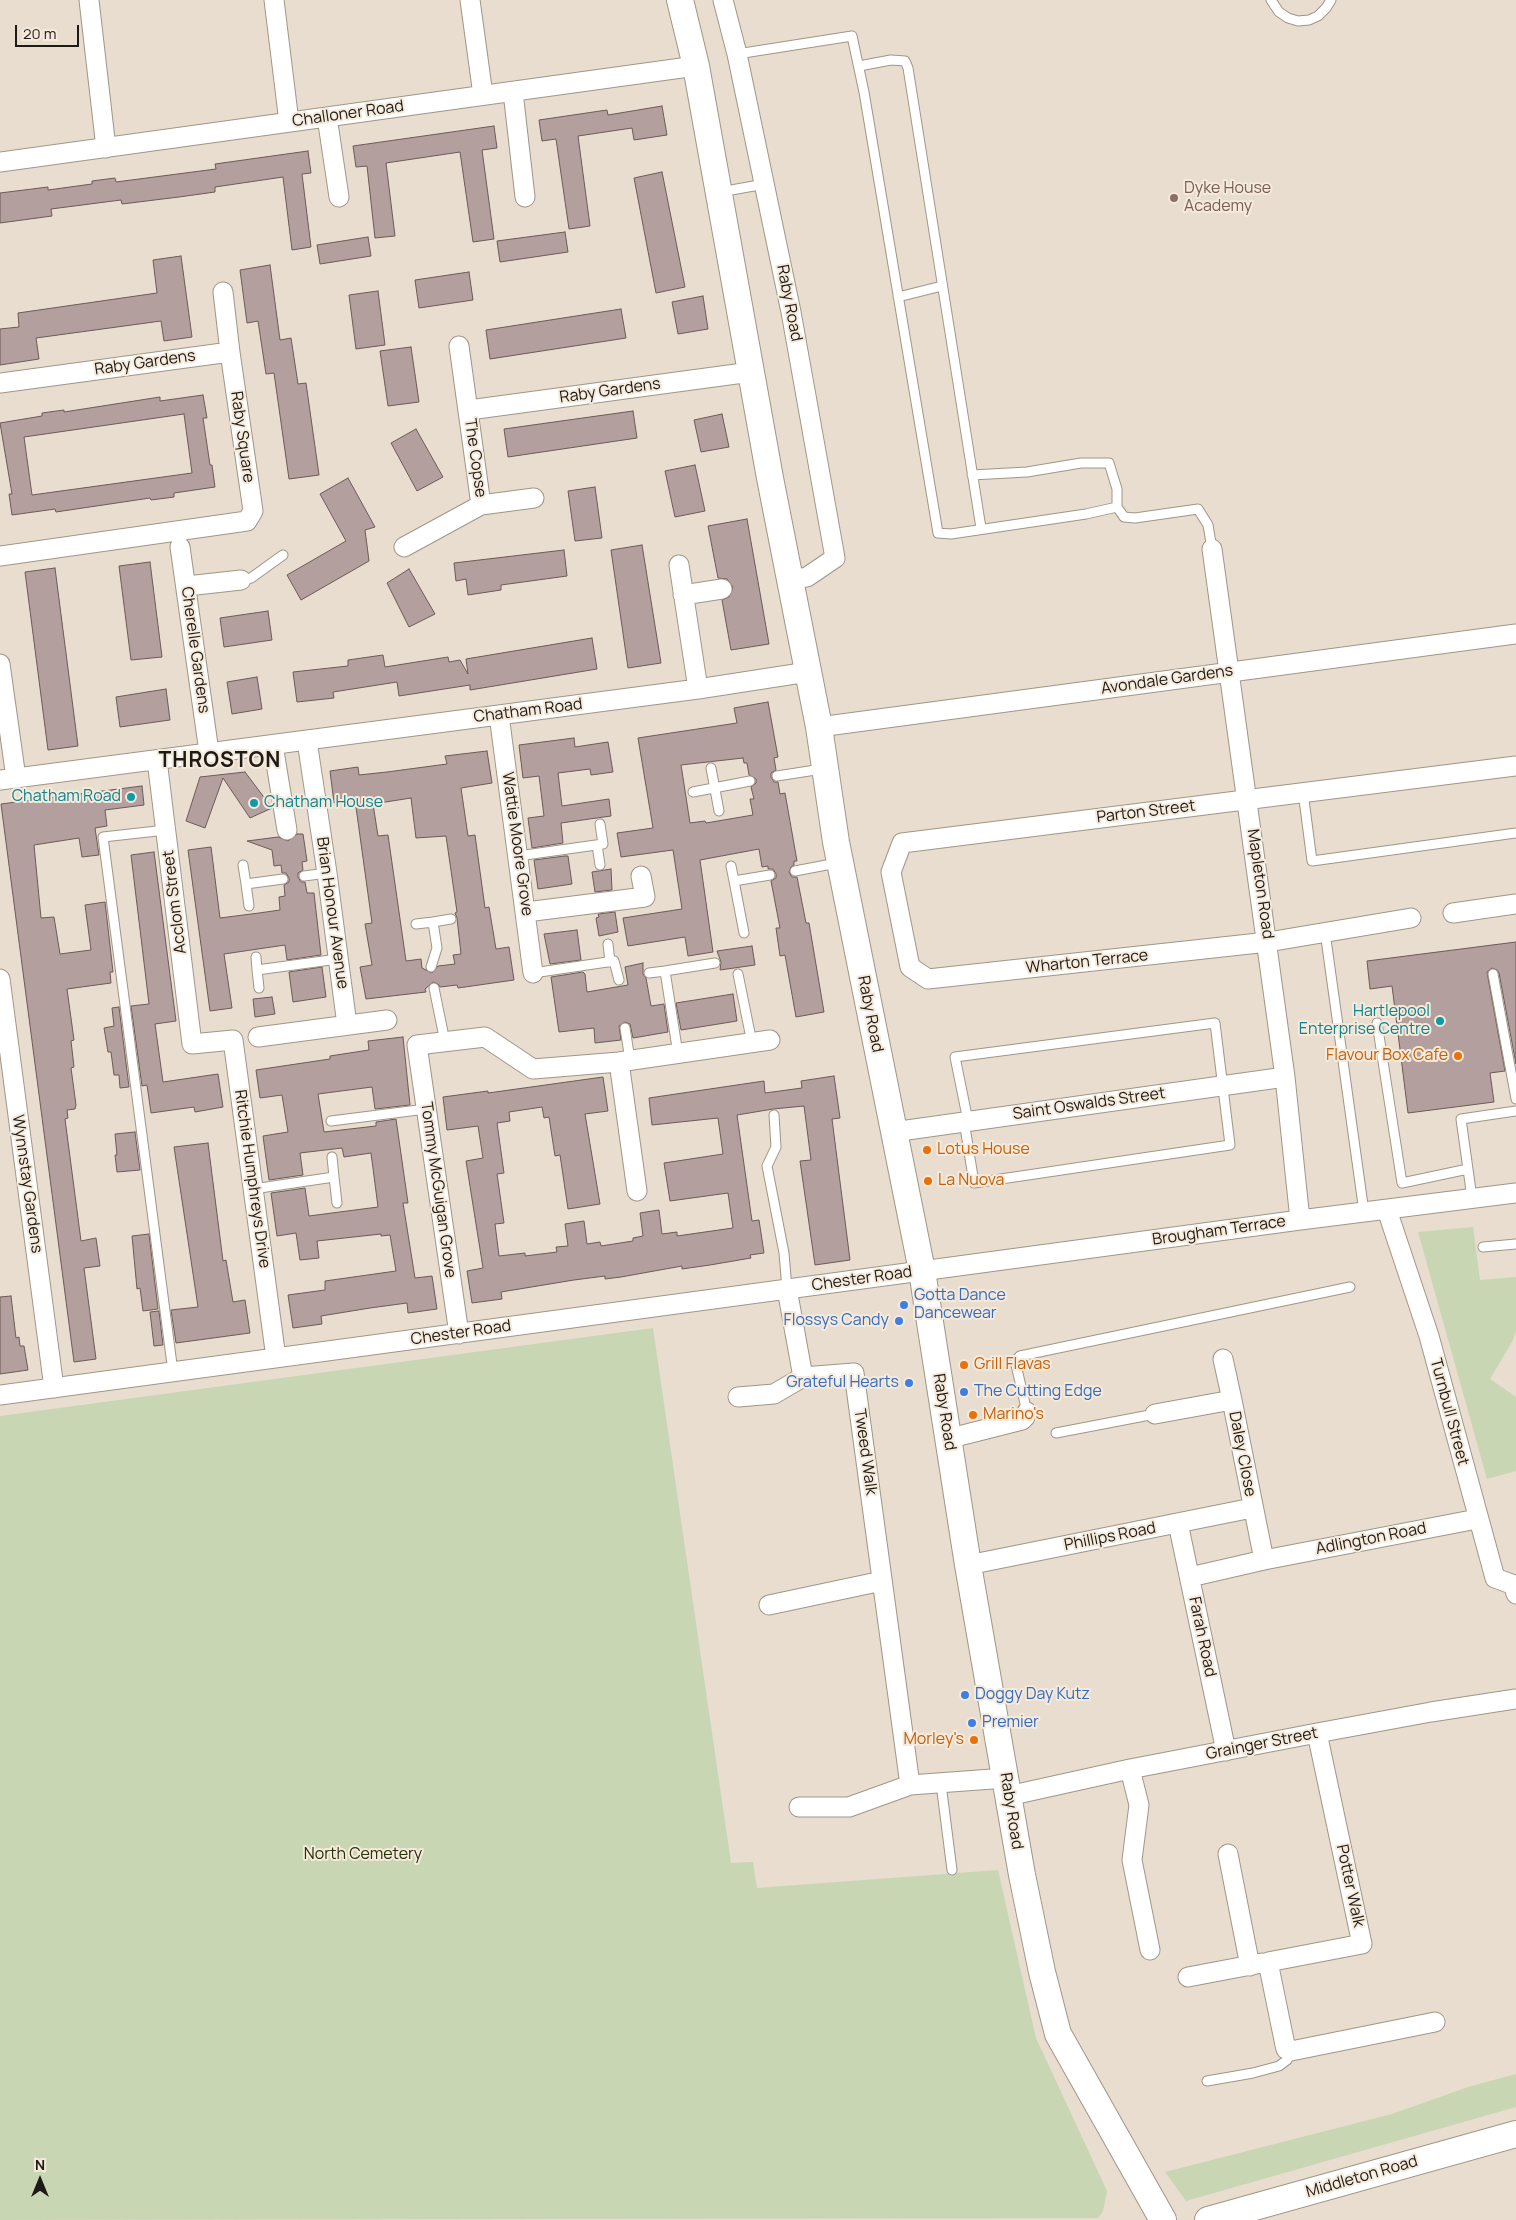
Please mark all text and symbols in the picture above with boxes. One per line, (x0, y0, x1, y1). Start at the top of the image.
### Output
scale bar (18, 15, 81, 47)
text: 20 m (23, 23, 56, 44)
street label: Challoner Road (291, 97, 405, 131)
place label: Dyke House Academy (1184, 179, 1271, 217)
marker: Dyke House Academy (1168, 192, 1180, 204)
street label: Raby Road (772, 263, 806, 343)
street label: Raby Gardens (93, 346, 197, 380)
street label: Raby Gardens (558, 374, 662, 408)
street label: Raby Square (226, 390, 258, 484)
street label: The Copse (460, 417, 490, 499)
street label: Cherelle Gardens (177, 586, 213, 714)
street label: Avondale Gardens (1100, 661, 1234, 699)
street label: Chatham Road (473, 695, 583, 727)
district label: THROSTON (158, 748, 282, 774)
street label: Wattie Moore Grove (497, 771, 537, 917)
place label: Chatham Road (12, 787, 121, 807)
marker: Chatham Road (125, 791, 137, 803)
place label: Chatham House (264, 793, 383, 813)
street label: Parton Street (1096, 796, 1196, 828)
marker: Chatham House (248, 797, 260, 809)
street label: Mapleton Road (1243, 828, 1277, 940)
street label: Brian Honour Avenue (312, 836, 352, 990)
street label: Acclom Street (159, 849, 191, 955)
street label: Wharton Terrace (1025, 946, 1149, 978)
street label: Raby Road (853, 974, 887, 1054)
place label: Hartlepool Enterprise Centre (1299, 1002, 1430, 1040)
marker: Hartlepool Enterprise Centre (1434, 1015, 1446, 1027)
place label: Flavour Box Cafe (1326, 1046, 1448, 1066)
marker: Flavour Box Cafe (1452, 1050, 1464, 1062)
street label: Saint Oswalds Street (1012, 1084, 1166, 1124)
street label: Ritchie Humphreys Drive (230, 1089, 274, 1269)
street label: Tommy McGuigan Grove (416, 1101, 460, 1279)
street label: Wynnstay Gardens (8, 1114, 46, 1254)
place label: Lotus House (937, 1140, 1030, 1160)
marker: Lotus House (921, 1144, 933, 1156)
place label: La Nuova (938, 1171, 1004, 1191)
marker: La Nuova (922, 1175, 934, 1187)
street label: Brougham Terrace (1151, 1212, 1287, 1250)
street label: Chester Road (811, 1262, 913, 1296)
place label: Gotta Dance Dancewear (914, 1286, 1006, 1324)
marker: Gotta Dance Dancewear (898, 1299, 910, 1311)
place label: Flossys Candy (784, 1311, 889, 1331)
marker: Flossys Candy (893, 1315, 905, 1327)
street label: Chester Road (410, 1316, 512, 1350)
place label: Grill Flavas (974, 1355, 1051, 1375)
street label: Turnbull Street (1425, 1356, 1473, 1468)
marker: Grill Flavas (958, 1359, 970, 1371)
street label: Raby Road (928, 1372, 960, 1452)
place label: Grateful Hearts (786, 1373, 899, 1393)
marker: Grateful Hearts (903, 1377, 915, 1389)
place label: The Cutting Edge (974, 1382, 1102, 1402)
marker: The Cutting Edge (958, 1386, 970, 1398)
place label: Marino's (983, 1405, 1044, 1425)
street label: Tweed Walk (849, 1408, 881, 1496)
marker: Marino's (967, 1409, 979, 1421)
street label: Daley Close (1224, 1410, 1260, 1498)
street label: Phillips Road (1063, 1519, 1157, 1555)
street label: Adlington Road (1314, 1519, 1428, 1559)
street label: Farah Road (1184, 1595, 1220, 1679)
place label: Doggy Day Kutz (975, 1685, 1090, 1705)
marker: Doggy Day Kutz (959, 1689, 971, 1701)
place label: Premier (982, 1713, 1039, 1733)
marker: Premier (966, 1717, 978, 1729)
street label: Grainger Street (1204, 1724, 1320, 1764)
place label: Morley's (903, 1730, 964, 1750)
marker: Morley's (968, 1734, 980, 1746)
street label: Raby Road (995, 1771, 1027, 1851)
street label: Potter Walk (1332, 1843, 1368, 1929)
park label: North Cemetery (304, 1845, 422, 1865)
street label: Middleton Road (1304, 2152, 1420, 2202)
north arrow (15, 2155, 65, 2205)
text: N (35, 2155, 45, 2174)

